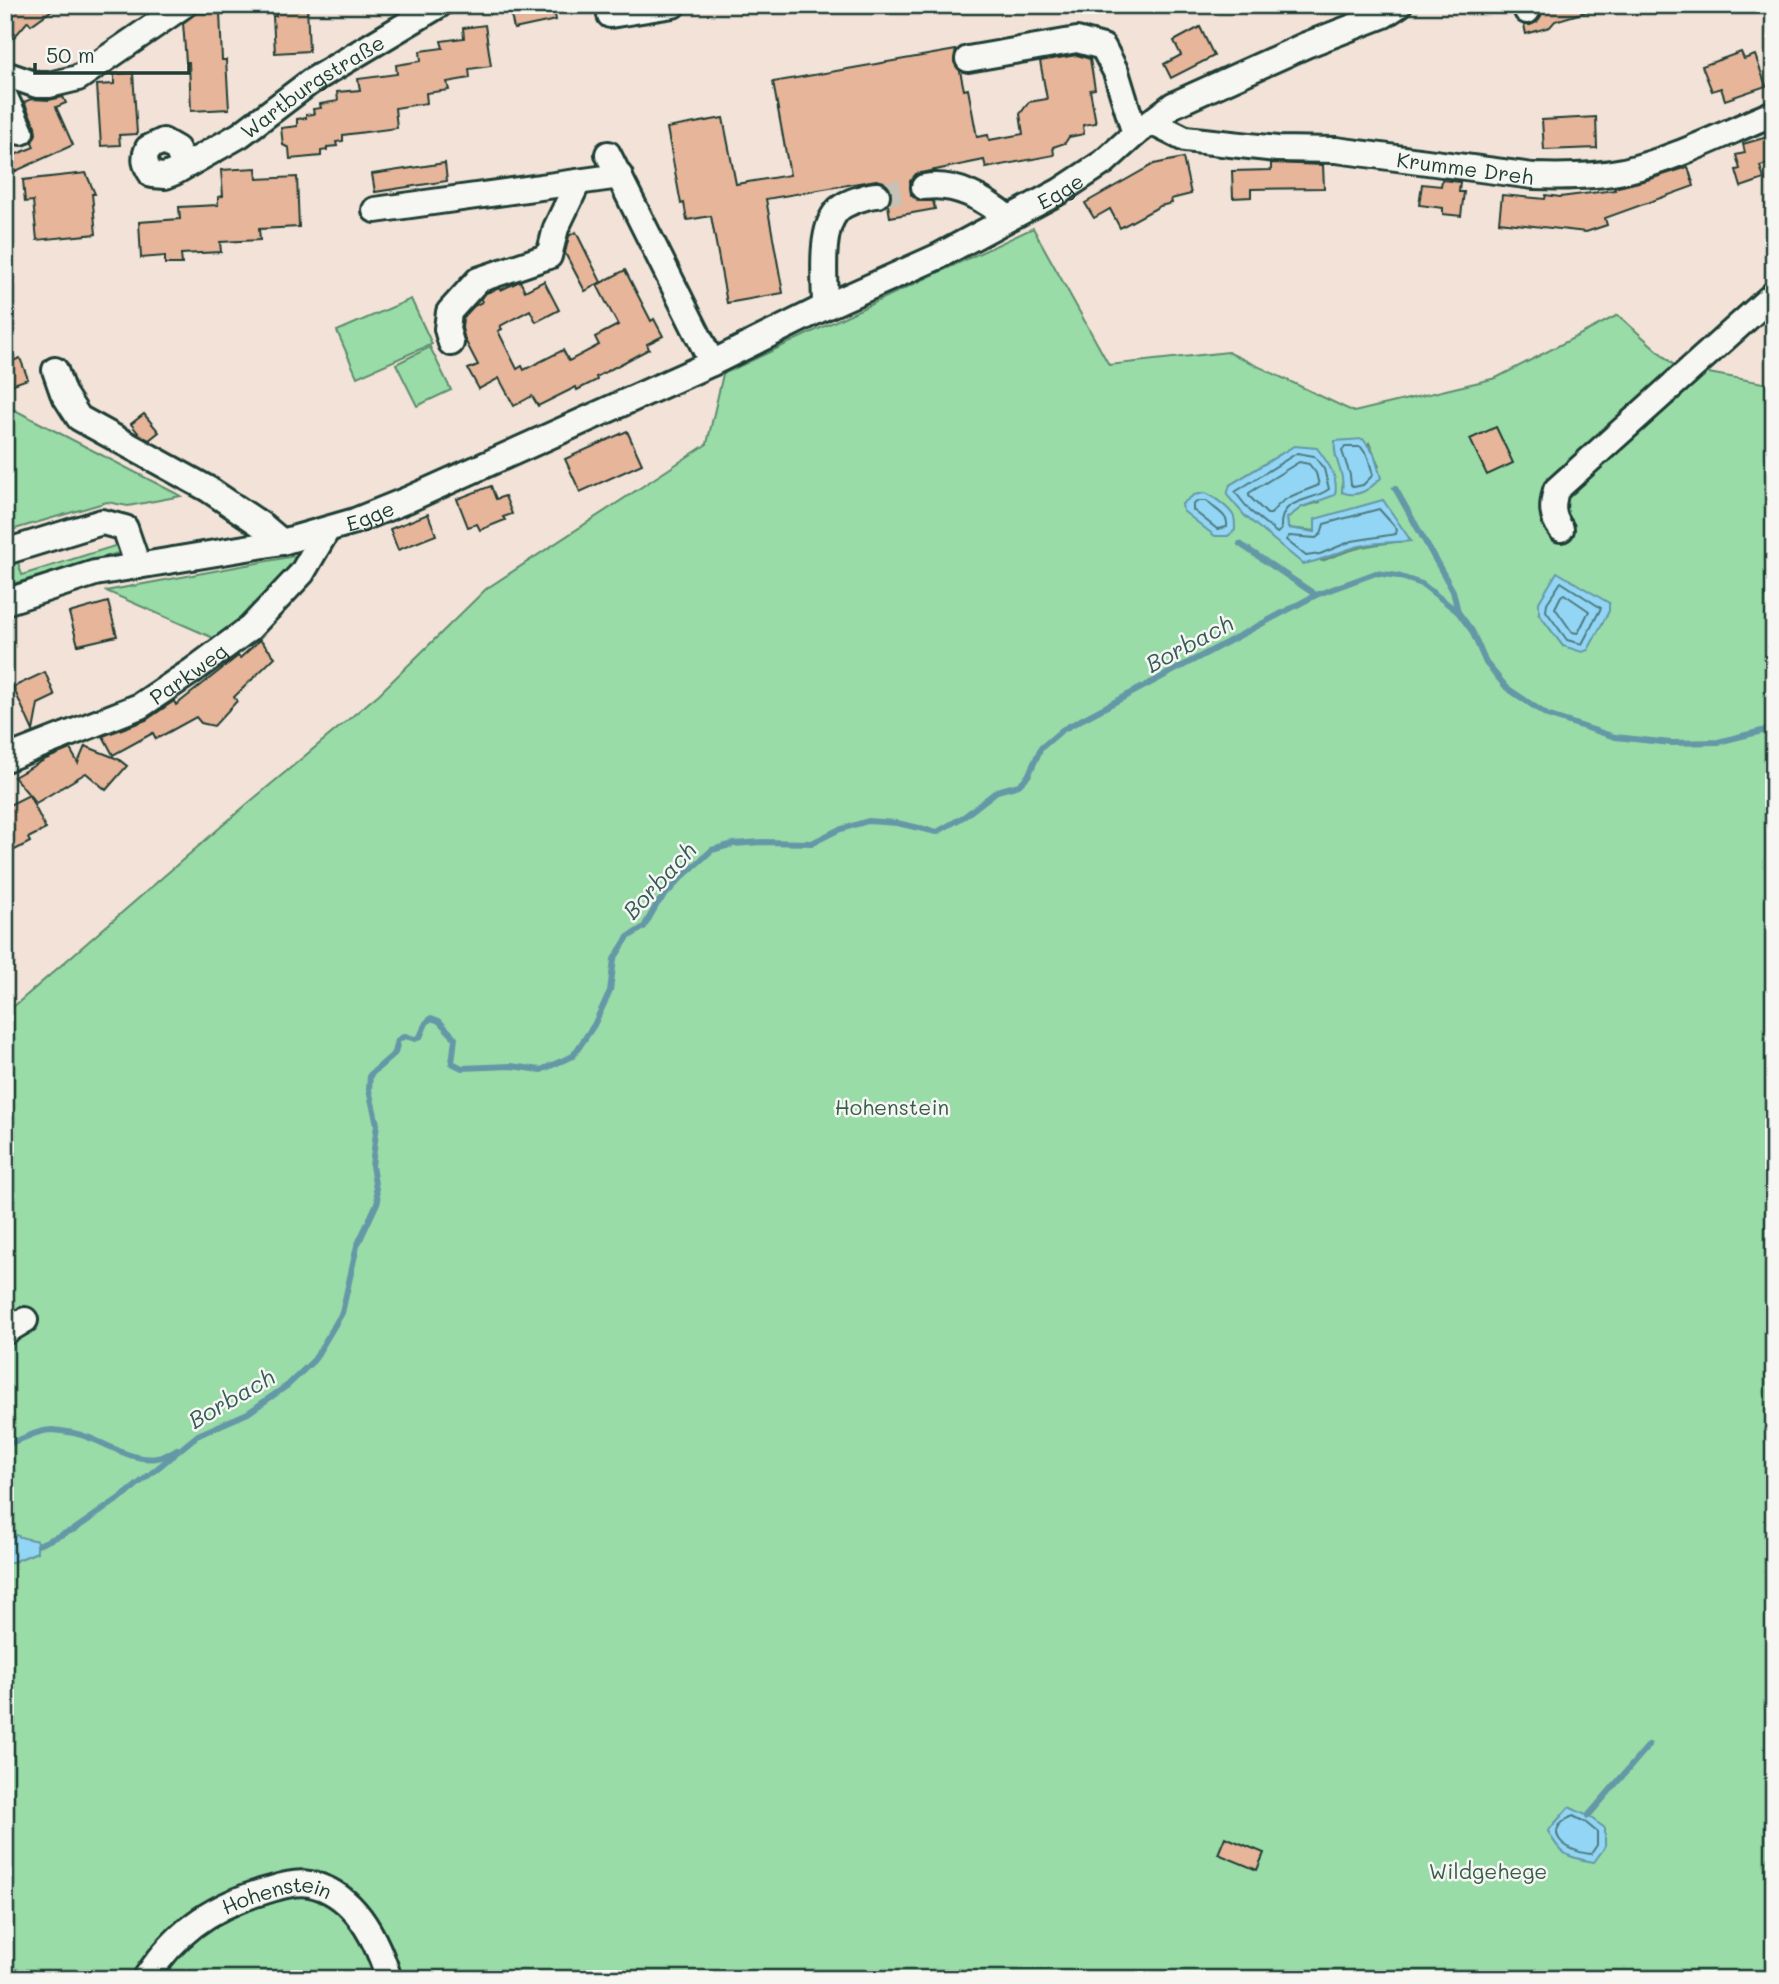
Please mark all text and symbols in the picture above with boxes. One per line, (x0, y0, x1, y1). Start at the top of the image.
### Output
street label: Wartburgstraße (234, 27, 389, 144)
scale bar (35, 32, 189, 76)
text: 50 m (46, 41, 95, 68)
street label: Krumme Dreh (1395, 145, 1535, 189)
street label: Egge (1032, 166, 1088, 215)
street label: Egge (343, 493, 398, 536)
water label: Borbach (1140, 607, 1238, 679)
street label: Parkweg (144, 636, 232, 710)
water label: Borbach (616, 835, 702, 925)
park label: Hohenstein (835, 1093, 949, 1120)
water label: Borbach (182, 1361, 280, 1435)
park label: Wildgehege (1429, 1857, 1547, 1884)
street label: Hohenstein (217, 1869, 337, 1919)

